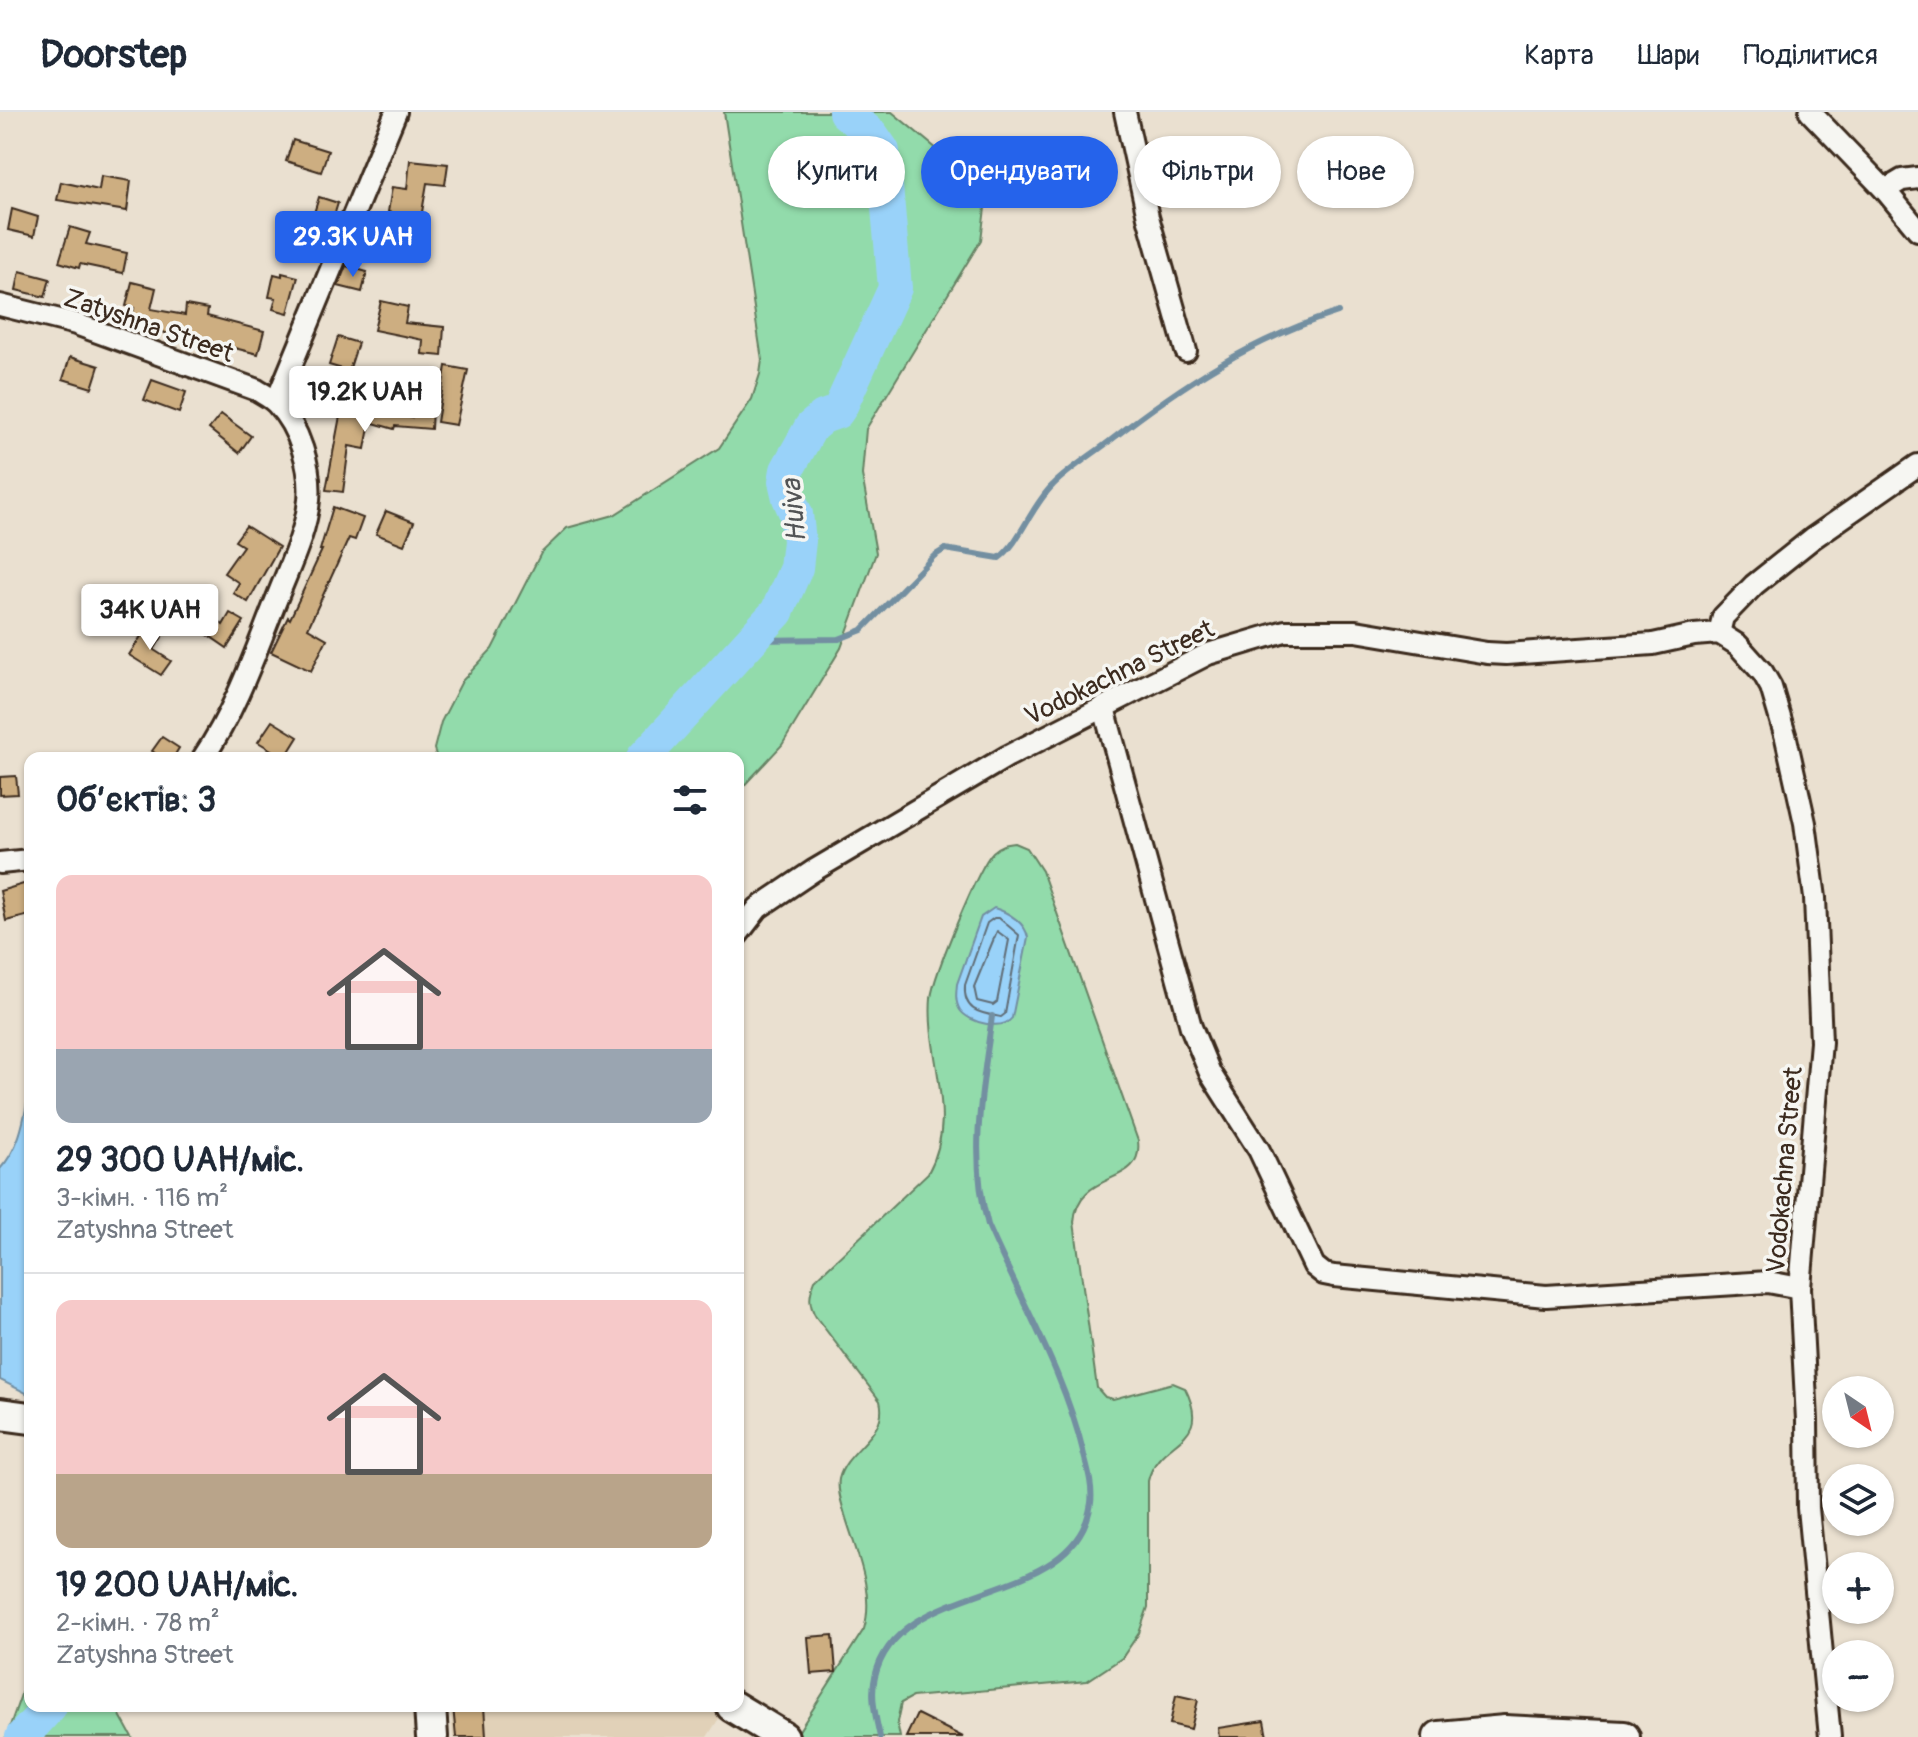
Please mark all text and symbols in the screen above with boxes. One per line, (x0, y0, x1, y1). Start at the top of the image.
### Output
text: Doorstep (40, 31, 187, 79)
text: Карта (1524, 38, 1594, 73)
text: Шари (1638, 38, 1699, 73)
text: Поділитися (1743, 38, 1878, 73)
chip: Купити (768, 136, 905, 208)
chip: Орендувати (921, 136, 1118, 208)
chip: Фільтри (1134, 136, 1281, 208)
chip: Нове (1297, 136, 1414, 208)
pin: 29.3K UAH (261, 211, 445, 279)
text: 29.3K UAH (293, 221, 413, 253)
street label: Zatyshna Street (60, 282, 238, 370)
pin: 19.2K UAH (273, 366, 457, 434)
text: 19.2K UAH (307, 376, 423, 408)
water label: Huiva (774, 476, 815, 544)
pin: 34K UAH (76, 584, 224, 652)
text: 34K UAH (99, 594, 201, 626)
street label: Vodokachna Street (1019, 613, 1220, 733)
icon: filters (668, 778, 712, 822)
text: Об’єктів: 3 (56, 779, 216, 822)
icon: home (312, 927, 456, 1071)
street label: Vodokachna Street (1760, 1065, 1810, 1275)
text: 29 300 UAH/міс. (56, 1139, 304, 1182)
text: 3-кімн. · 116 m² (56, 1182, 228, 1214)
text: Zatyshna Street (56, 1214, 233, 1246)
icon: home (312, 1352, 456, 1496)
north arrow (1822, 1376, 1894, 1448)
map controls (1822, 1376, 1894, 1712)
button: layers (1822, 1464, 1894, 1536)
button: + (1822, 1552, 1894, 1624)
text: 19 200 UAH/міс. (56, 1564, 299, 1607)
text: 2-кімн. · 78 m² (56, 1607, 220, 1639)
text: Zatyshna Street (56, 1639, 233, 1671)
button: − (1822, 1640, 1894, 1712)

